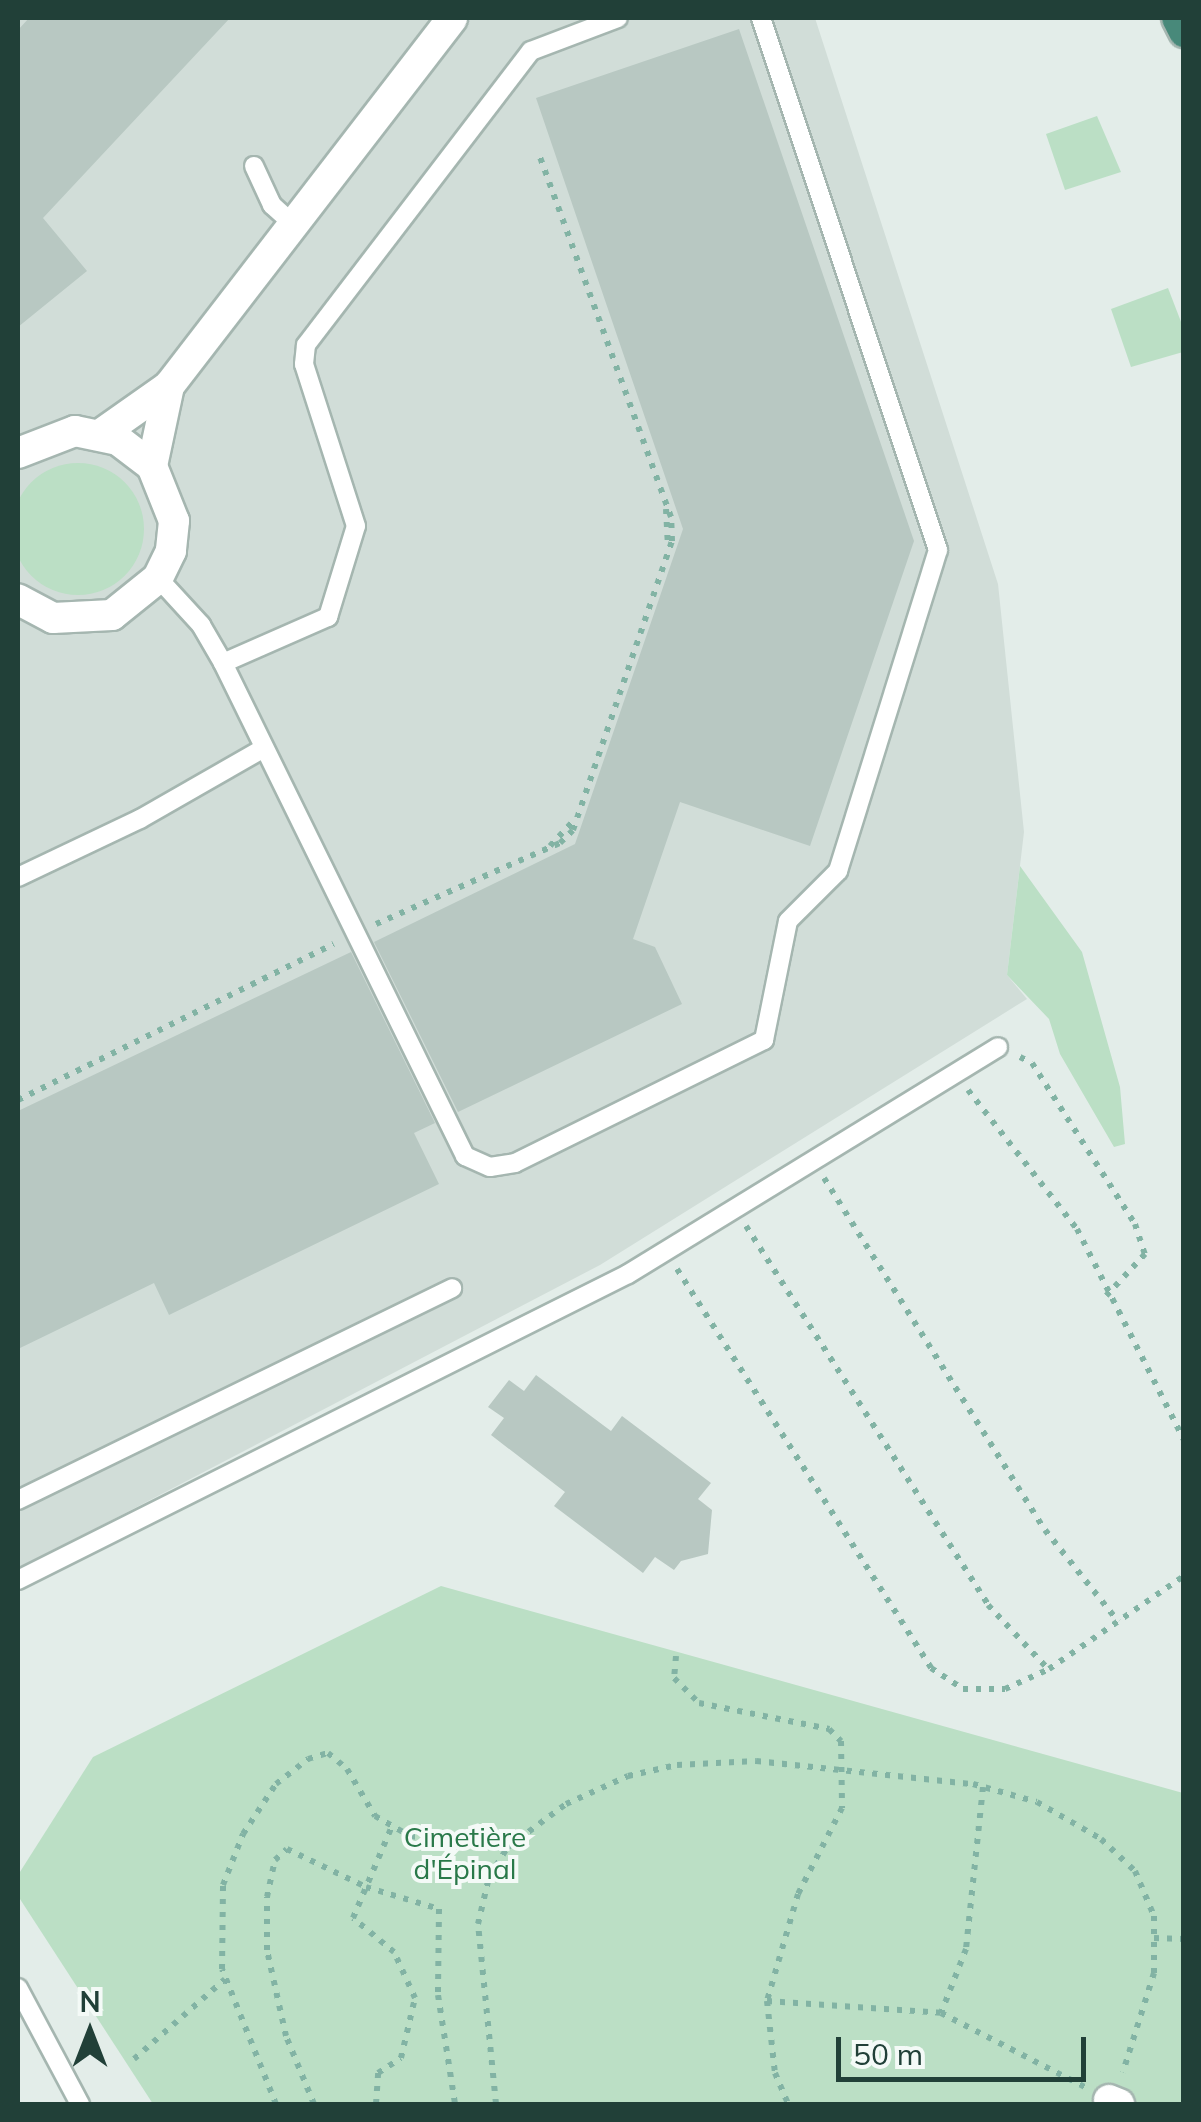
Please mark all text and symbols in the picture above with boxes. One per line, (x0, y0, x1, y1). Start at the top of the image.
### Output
park label: Cimetière d'Épinal (404, 1820, 526, 1886)
north arrow (40, 1982, 140, 2082)
text: N (79, 1984, 101, 2019)
scale bar (841, 2017, 1091, 2079)
text: 50 m (853, 2035, 923, 2073)

